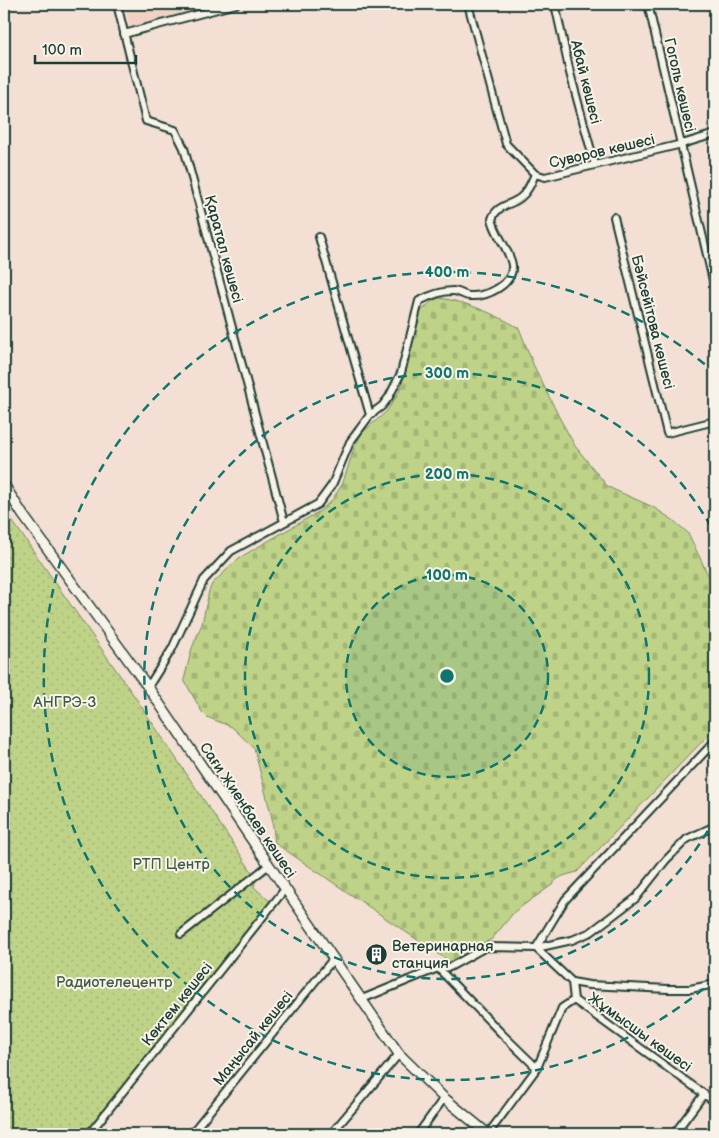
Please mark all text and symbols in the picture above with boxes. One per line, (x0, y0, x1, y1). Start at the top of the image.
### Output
scale bar (35, 32, 136, 64)
street label: Гоголь көшесі (659, 36, 700, 134)
street label: Абай көшесі (566, 37, 605, 126)
text: 100 m (42, 41, 82, 60)
street label: Суворов көшесі (547, 130, 657, 173)
street label: Қаратал көшесі (200, 193, 247, 305)
street label: Бәйсейітова көшесі (627, 253, 678, 391)
text: 400 m (425, 263, 469, 282)
text: 300 m (425, 364, 469, 383)
text: 200 m (425, 465, 469, 484)
text: 100 m (426, 566, 468, 585)
centre of rings (438, 667, 456, 685)
park label: АНГРЭ-3 (33, 693, 96, 712)
street label: Сағи Жиенбаев көшесі (195, 739, 300, 882)
park label: РТП Центр (132, 855, 210, 874)
place label: Ветеринарная станция (392, 937, 494, 973)
building icon: Ветеринарная станция (364, 943, 388, 967)
street label: Көктем көшесі (138, 959, 217, 1050)
park label: Радиотелецентр (56, 973, 173, 992)
street label: Маңысай көшесі (209, 987, 298, 1090)
street label: Жұмысшы көшесі (584, 988, 695, 1076)

